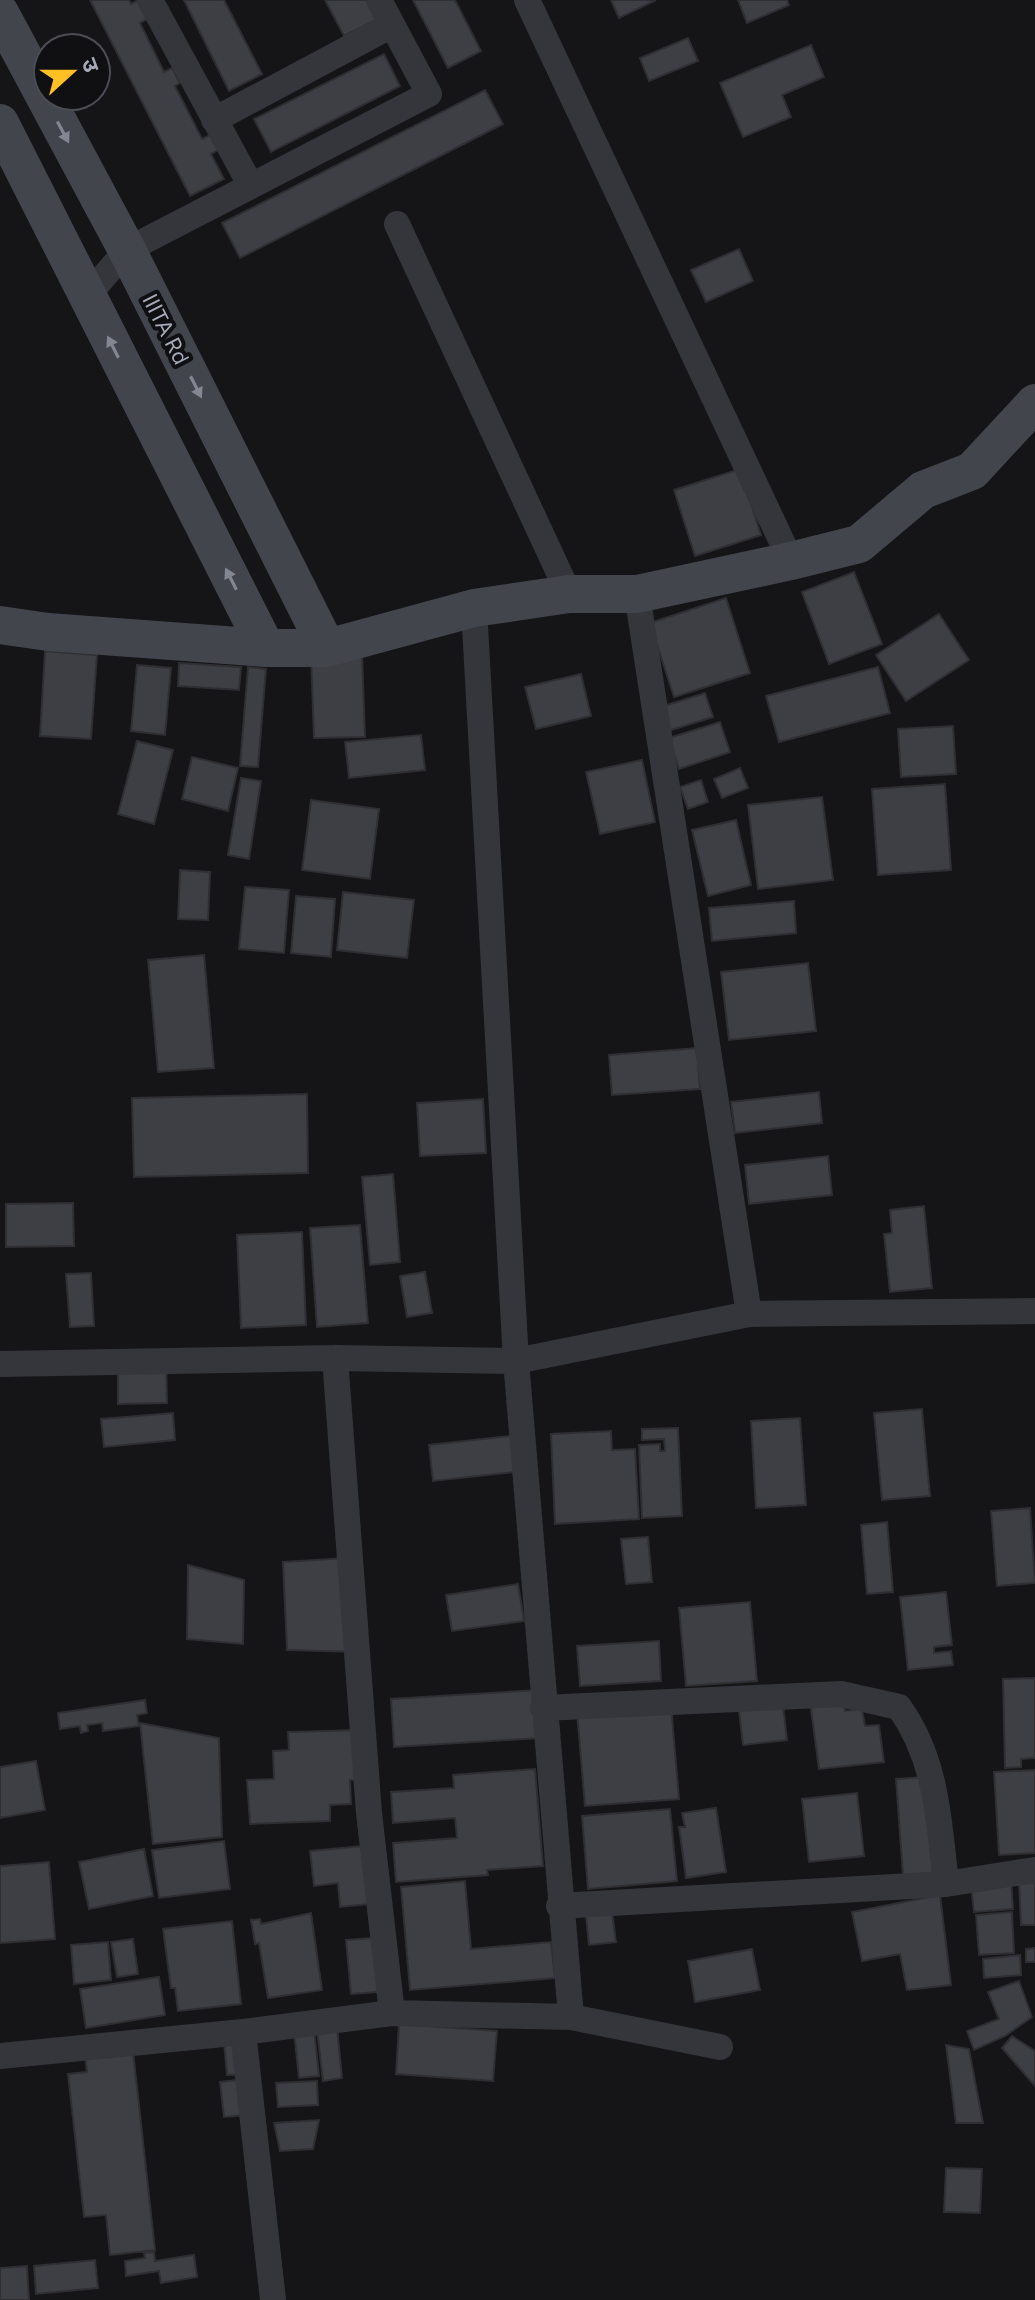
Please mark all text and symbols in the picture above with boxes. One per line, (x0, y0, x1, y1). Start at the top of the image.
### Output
north arrow (32, 32, 112, 112)
text: उ (75, 54, 106, 77)
one-way arrow (57, 120, 70, 143)
street label: IIITA Rd (136, 289, 195, 369)
one-way arrow (107, 335, 120, 358)
one-way arrow (189, 376, 202, 399)
one-way arrow (224, 567, 237, 590)

